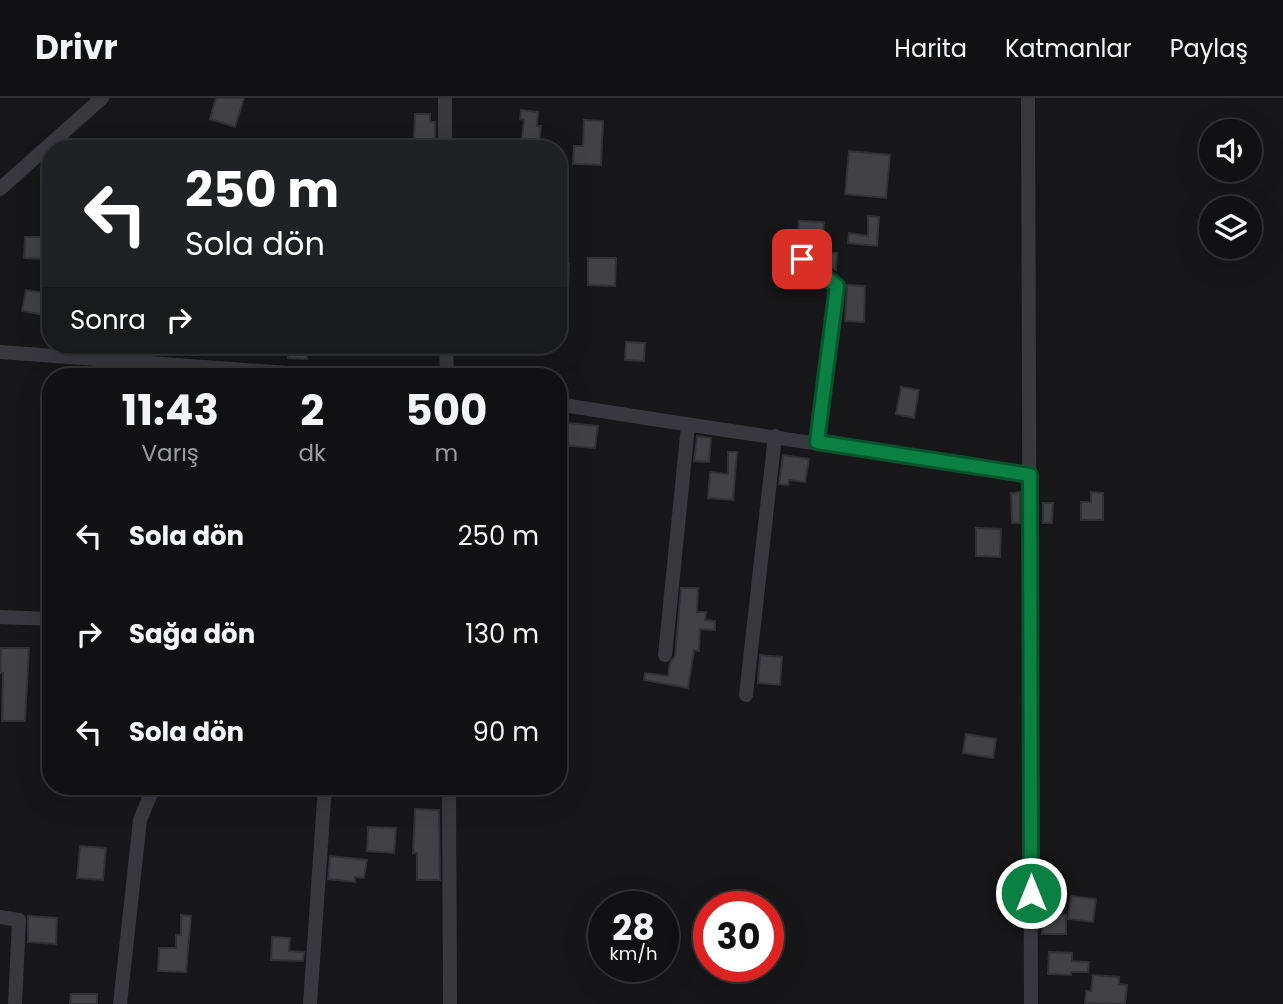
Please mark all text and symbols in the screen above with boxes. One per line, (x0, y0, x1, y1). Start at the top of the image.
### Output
text: Drivr (35, 24, 118, 71)
text: Harita (894, 32, 967, 65)
text: Katmanlar (1005, 32, 1132, 65)
text: Paylaş (1170, 32, 1248, 65)
map controls (1199, 119, 1262, 259)
button: sound (1199, 119, 1262, 182)
text: 250 m (185, 156, 339, 224)
icon: left (70, 168, 161, 259)
button: layers (1199, 196, 1262, 259)
text: Sola dön (185, 221, 325, 266)
pin (772, 229, 832, 289)
icon: arrive (783, 240, 821, 278)
icon: right (160, 301, 198, 339)
text: Sonra (70, 302, 146, 338)
text: 11:43 (122, 381, 219, 440)
text: 2 (300, 381, 324, 440)
text: 500 (405, 381, 487, 440)
text: Varış (142, 437, 199, 469)
text: dk (298, 437, 326, 469)
text: m (435, 437, 458, 469)
icon: left (70, 517, 108, 555)
text: Sola dön (129, 518, 244, 554)
text: 250 m (458, 518, 539, 554)
icon: right (70, 615, 108, 653)
text: Sağa dön (129, 616, 255, 652)
text: 130 m (465, 616, 539, 652)
icon: left (70, 713, 108, 751)
text: Sola dön (129, 714, 244, 750)
text: 90 m (473, 714, 539, 750)
position arrow (994, 856, 1068, 930)
speed limit sign: 30 (693, 891, 784, 982)
text: 28 (612, 903, 655, 952)
text: km/h (610, 941, 657, 966)

